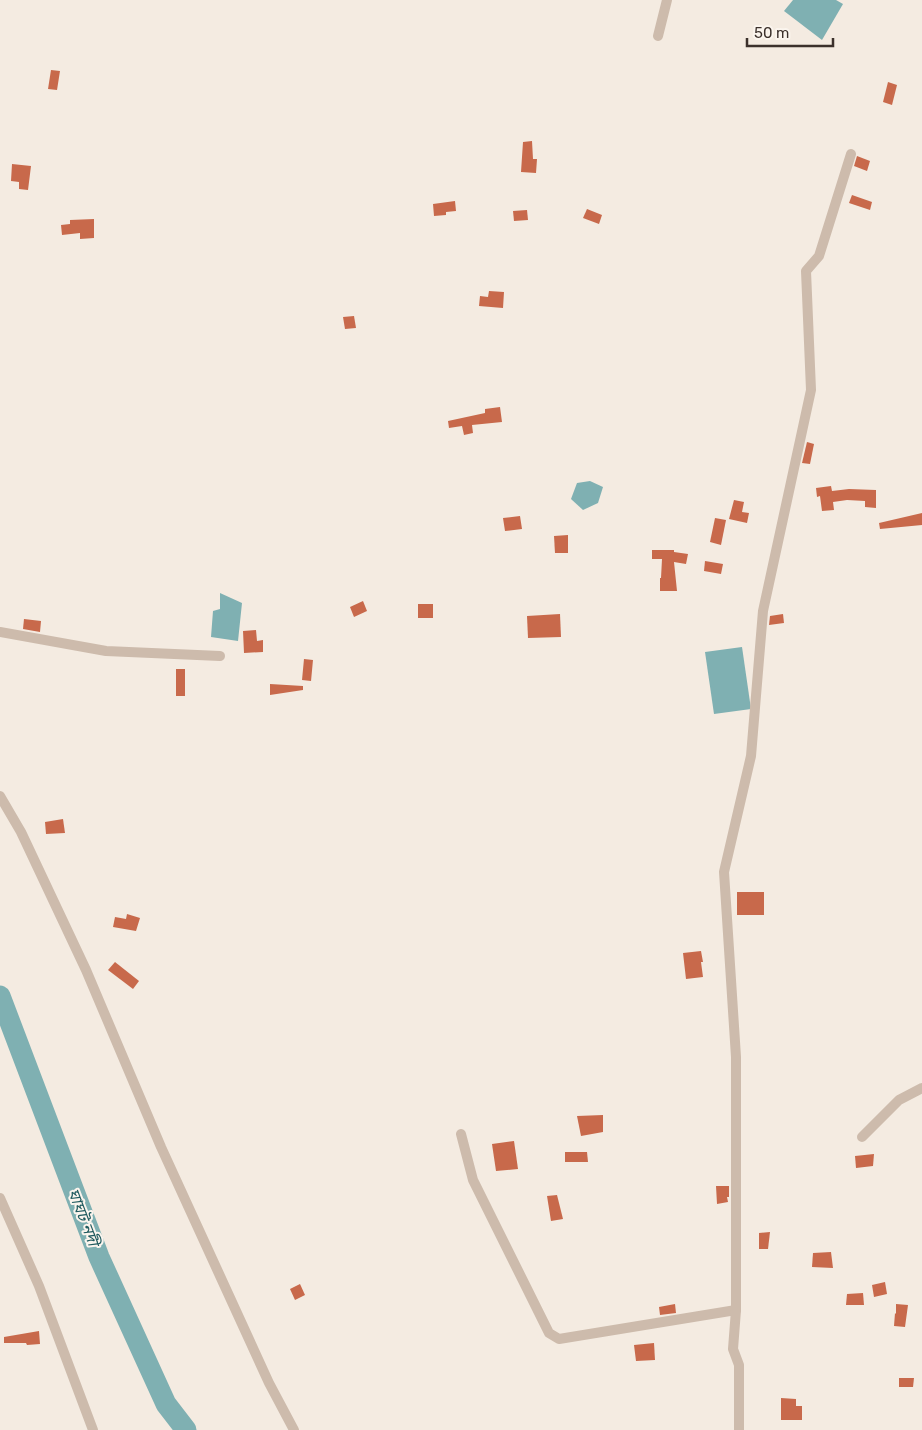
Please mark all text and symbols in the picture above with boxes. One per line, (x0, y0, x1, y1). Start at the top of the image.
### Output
scale bar (747, 15, 833, 47)
text: 50 m (754, 24, 789, 42)
water label: ঘাঘট নদী (64, 1186, 104, 1251)

